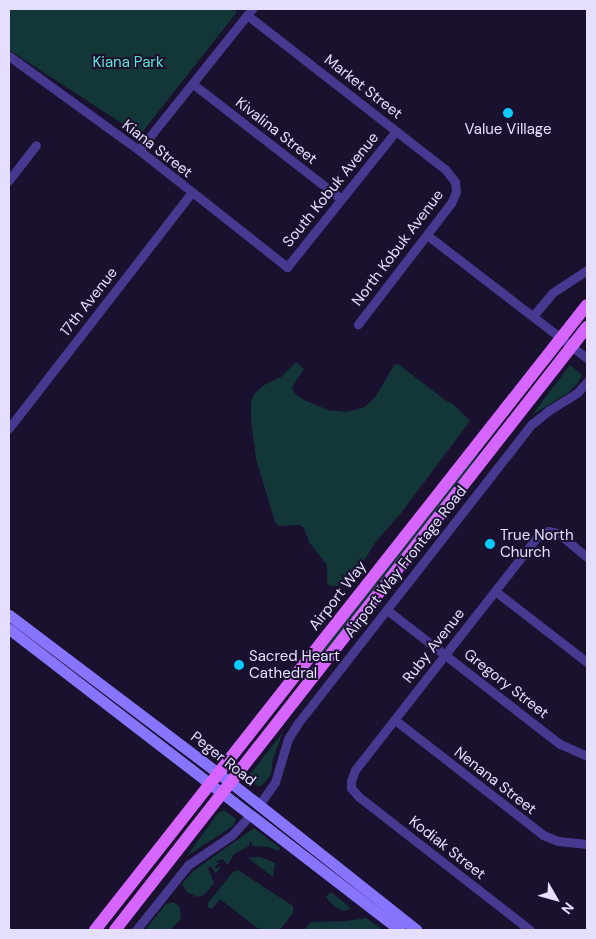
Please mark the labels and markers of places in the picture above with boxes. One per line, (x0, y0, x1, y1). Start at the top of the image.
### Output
marker: Value Village (502, 107, 514, 119)
place label: Value Village (465, 121, 551, 139)
place label: True North Church (500, 526, 574, 561)
marker: True North Church (484, 538, 496, 550)
place label: Sacred Heart Cathedral (249, 647, 340, 682)
marker: Sacred Heart Cathedral (233, 659, 245, 671)

